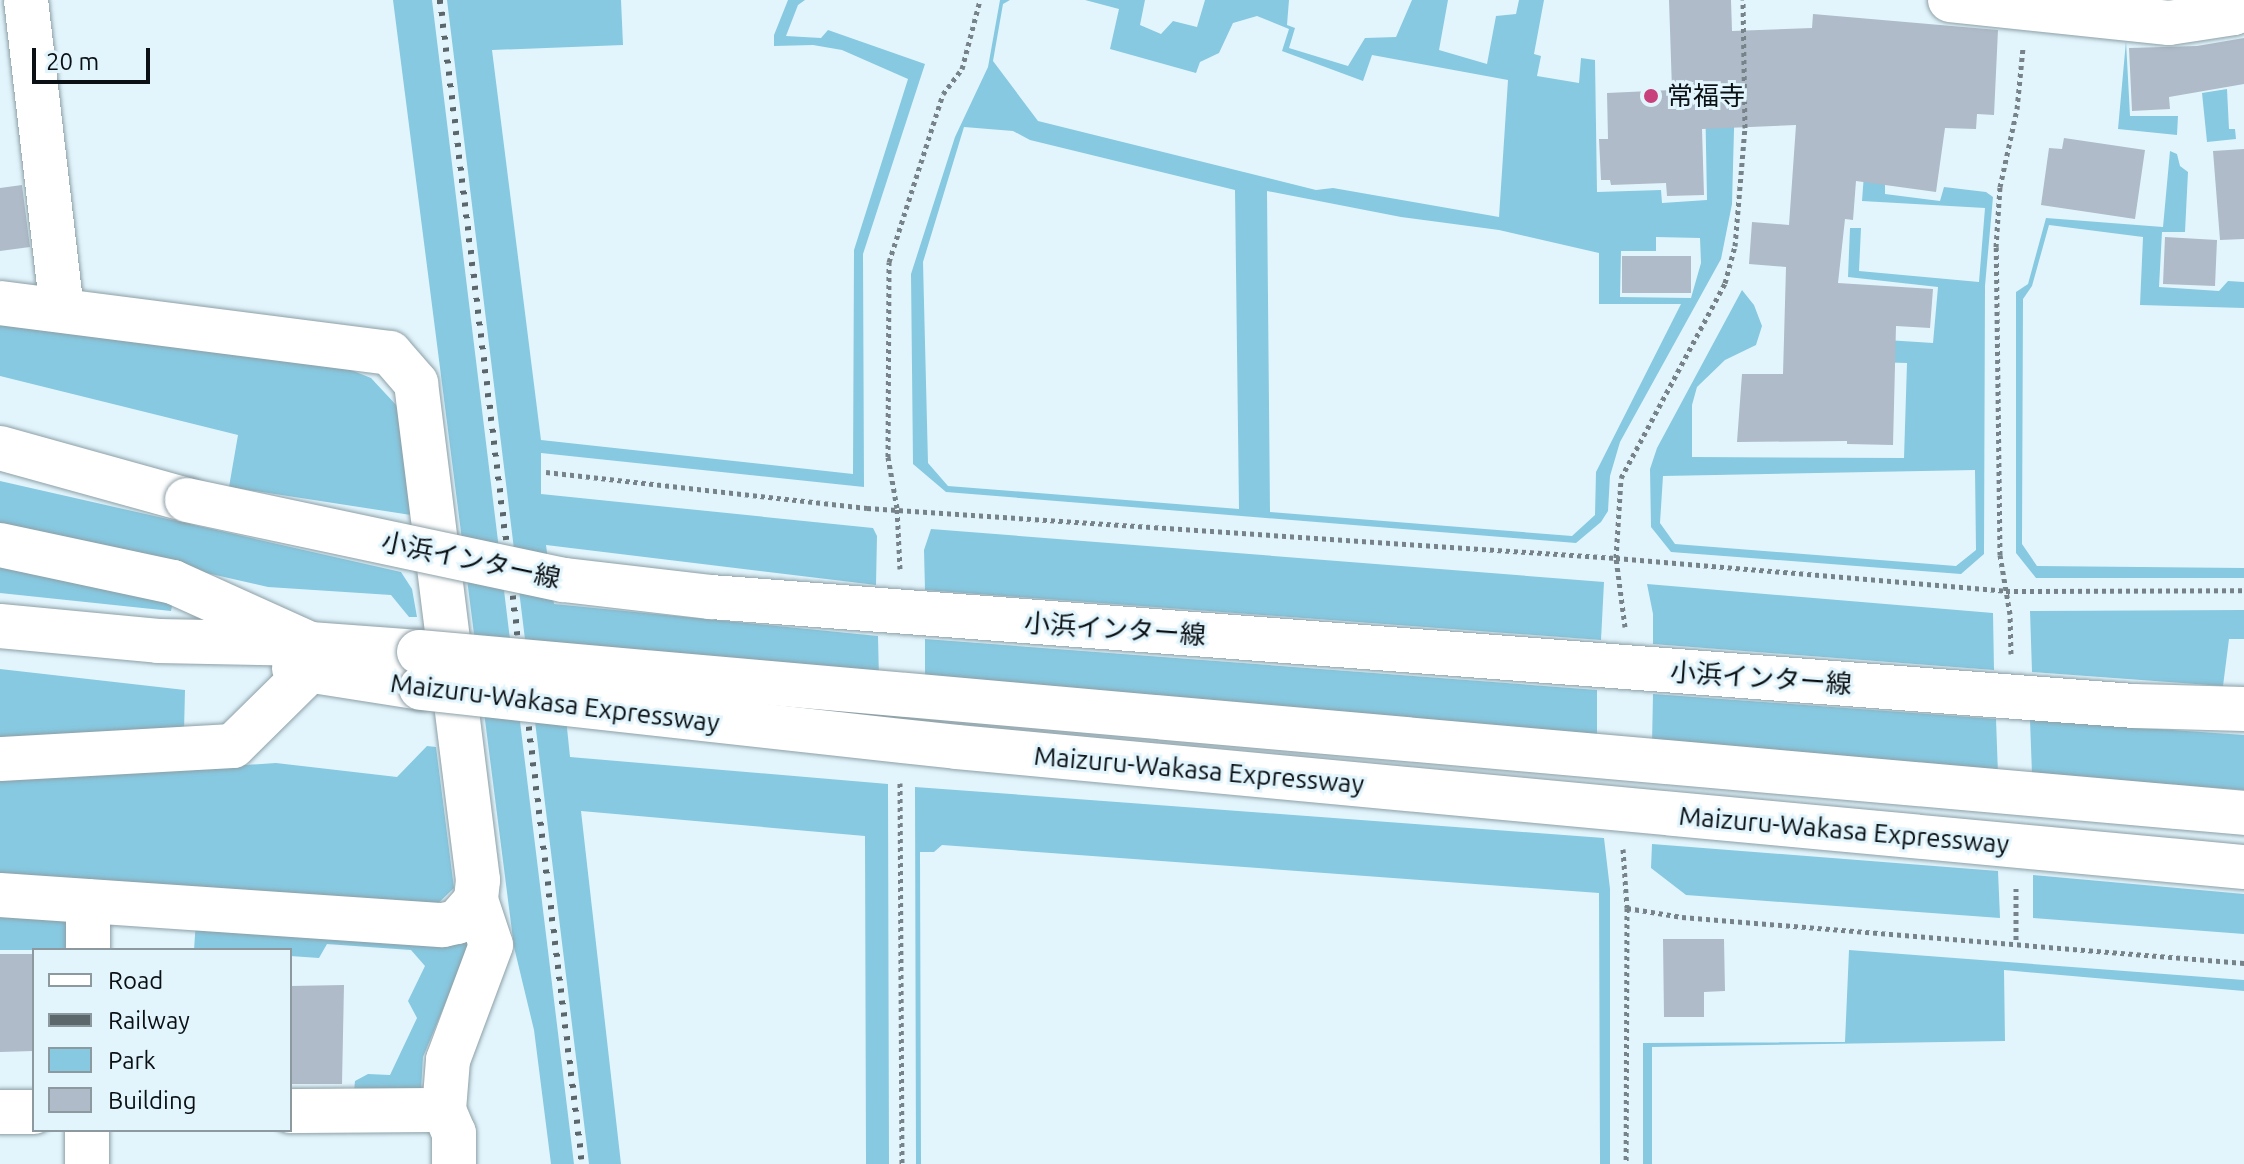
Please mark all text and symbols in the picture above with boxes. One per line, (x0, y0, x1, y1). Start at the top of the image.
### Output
scale bar (36, 32, 154, 82)
text: 20 m (46, 48, 99, 75)
place label: 常福寺 (1667, 80, 1745, 112)
marker: 常福寺 (1642, 87, 1660, 105)
street label: 小浜インター線 (379, 526, 563, 594)
street label: 小浜インター線 (1023, 607, 1207, 651)
street label: 小浜インター線 (1669, 656, 1853, 700)
street label: Maizuru-Wakasa Expressway (389, 667, 721, 739)
street label: Maizuru-Wakasa Expressway (1033, 740, 1365, 800)
street label: Maizuru-Wakasa Expressway (1678, 800, 2010, 860)
legend (32, 948, 292, 1132)
text: Road (108, 967, 163, 994)
text: Railway (108, 1007, 190, 1034)
text: Park (108, 1047, 156, 1074)
text: Building (108, 1087, 196, 1114)

